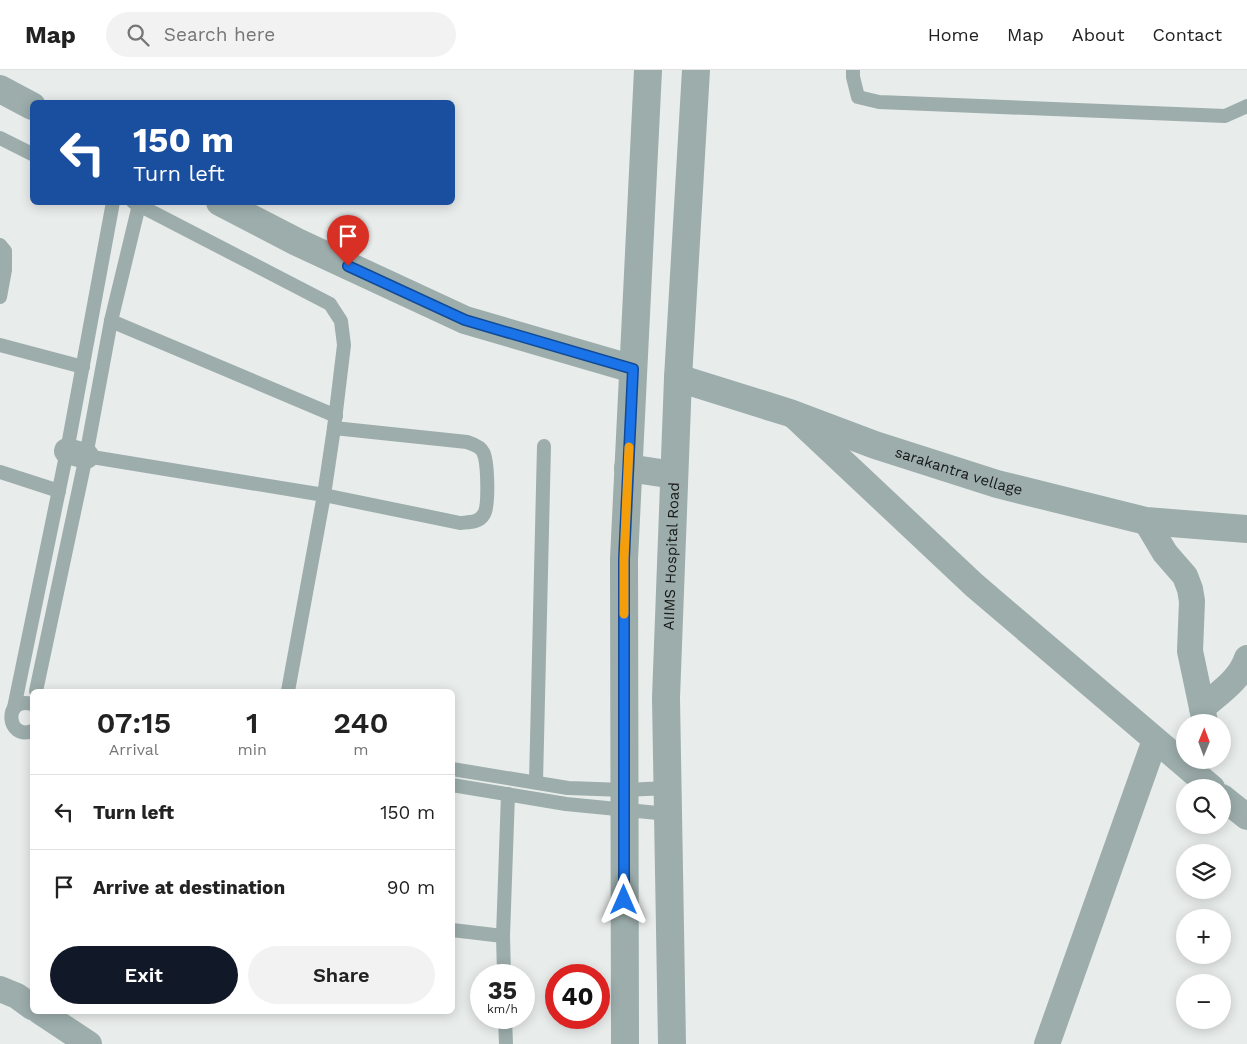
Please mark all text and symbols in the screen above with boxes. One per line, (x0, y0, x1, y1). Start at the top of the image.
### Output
search box (106, 12, 456, 57)
text: Map (25, 21, 76, 49)
icon: search (124, 21, 152, 49)
text: Search here (164, 23, 275, 46)
text: Home (928, 24, 979, 45)
text: Map (1007, 24, 1044, 45)
text: About (1072, 24, 1124, 45)
text: Contact (1152, 24, 1222, 45)
text: 150 m (133, 119, 234, 161)
icon: left (50, 120, 115, 185)
text: Turn left (133, 161, 225, 186)
pin (327, 215, 369, 266)
icon: arrive (334, 222, 362, 250)
street label: sarakantra vellage (893, 443, 1025, 499)
street label: AIIMS Hospital Road (660, 482, 683, 631)
text: 07:15 (96, 705, 171, 740)
text: 1 (246, 705, 258, 740)
text: 240 (333, 705, 389, 740)
north arrow (1176, 714, 1231, 769)
map controls (1176, 714, 1231, 1029)
text: Arrival (109, 740, 159, 759)
text: min (238, 740, 267, 759)
text: m (353, 740, 369, 759)
button: search (1176, 779, 1231, 834)
icon: left (50, 798, 78, 826)
text: Turn left (93, 801, 174, 824)
text: 150 m (380, 801, 435, 824)
button: layers (1176, 844, 1231, 899)
icon: arrive (50, 873, 78, 901)
position arrow (597, 873, 649, 925)
text: Arrive at destination (93, 876, 285, 899)
text: 90 m (387, 876, 435, 899)
button: + (1176, 909, 1231, 964)
button: Exit (50, 946, 238, 1004)
button: Share (248, 946, 435, 1004)
speed limit sign: 40 (545, 964, 610, 1029)
button: − (1176, 974, 1231, 1029)
text: 35 (488, 976, 517, 1005)
text: km/h (487, 1002, 518, 1016)

